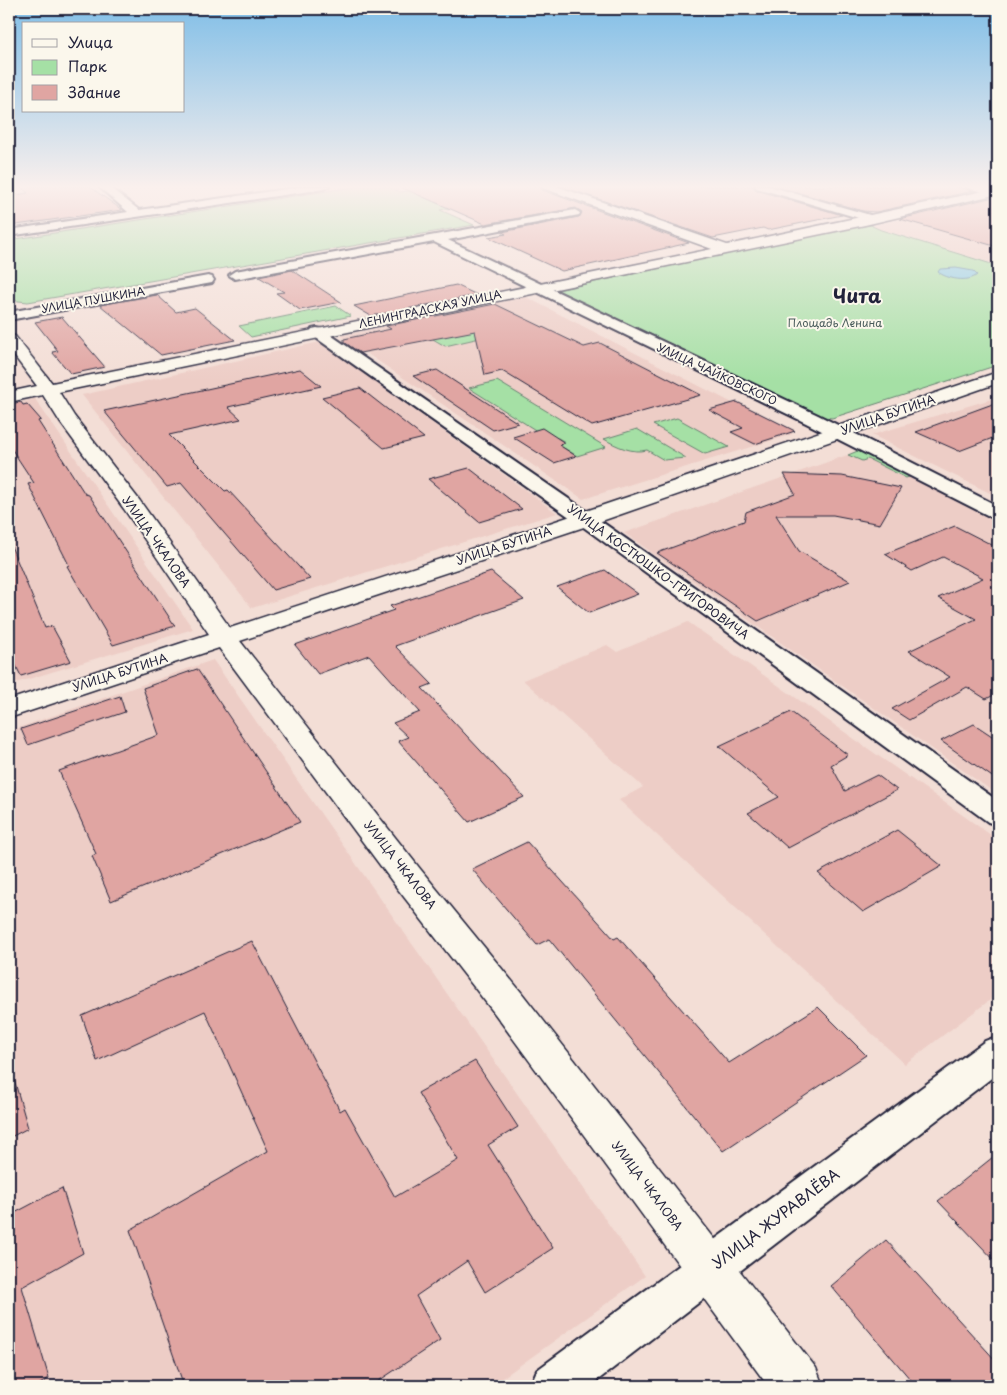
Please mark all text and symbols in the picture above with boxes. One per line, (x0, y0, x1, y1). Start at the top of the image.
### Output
legend (22, 22, 185, 112)
text: Улица (68, 30, 113, 53)
text: Парк (68, 54, 107, 77)
text: Здание (68, 80, 121, 103)
district label: Чита (833, 281, 881, 309)
street label: УЛИЦА ПУШКИНА (40, 282, 146, 317)
street label: ЛЕНИНГРАДСКАЯ УЛИЦА (357, 285, 503, 332)
park label: Площадь Ленина (788, 314, 882, 331)
street label: УЛИЦА ЧАЙКОВСКОГО (654, 338, 780, 409)
street label: УЛИЦА БУТИНА (838, 389, 937, 439)
street label: УЛИЦА ЧКАЛОВА (118, 492, 195, 591)
street label: УЛИЦА КОСТЮШКО-ГРИГОРОВИЧА (564, 499, 753, 643)
street label: УЛИЦА БУТИНА (454, 521, 554, 569)
street label: УЛИЦА БУТИНА (70, 648, 170, 696)
street label: УЛИЦА ЧКАЛОВА (360, 816, 441, 913)
street label: УЛИЦА ЧКАЛОВА (608, 1137, 688, 1234)
street label: УЛИЦА ЖУРАВЛЁВА (707, 1162, 844, 1273)

